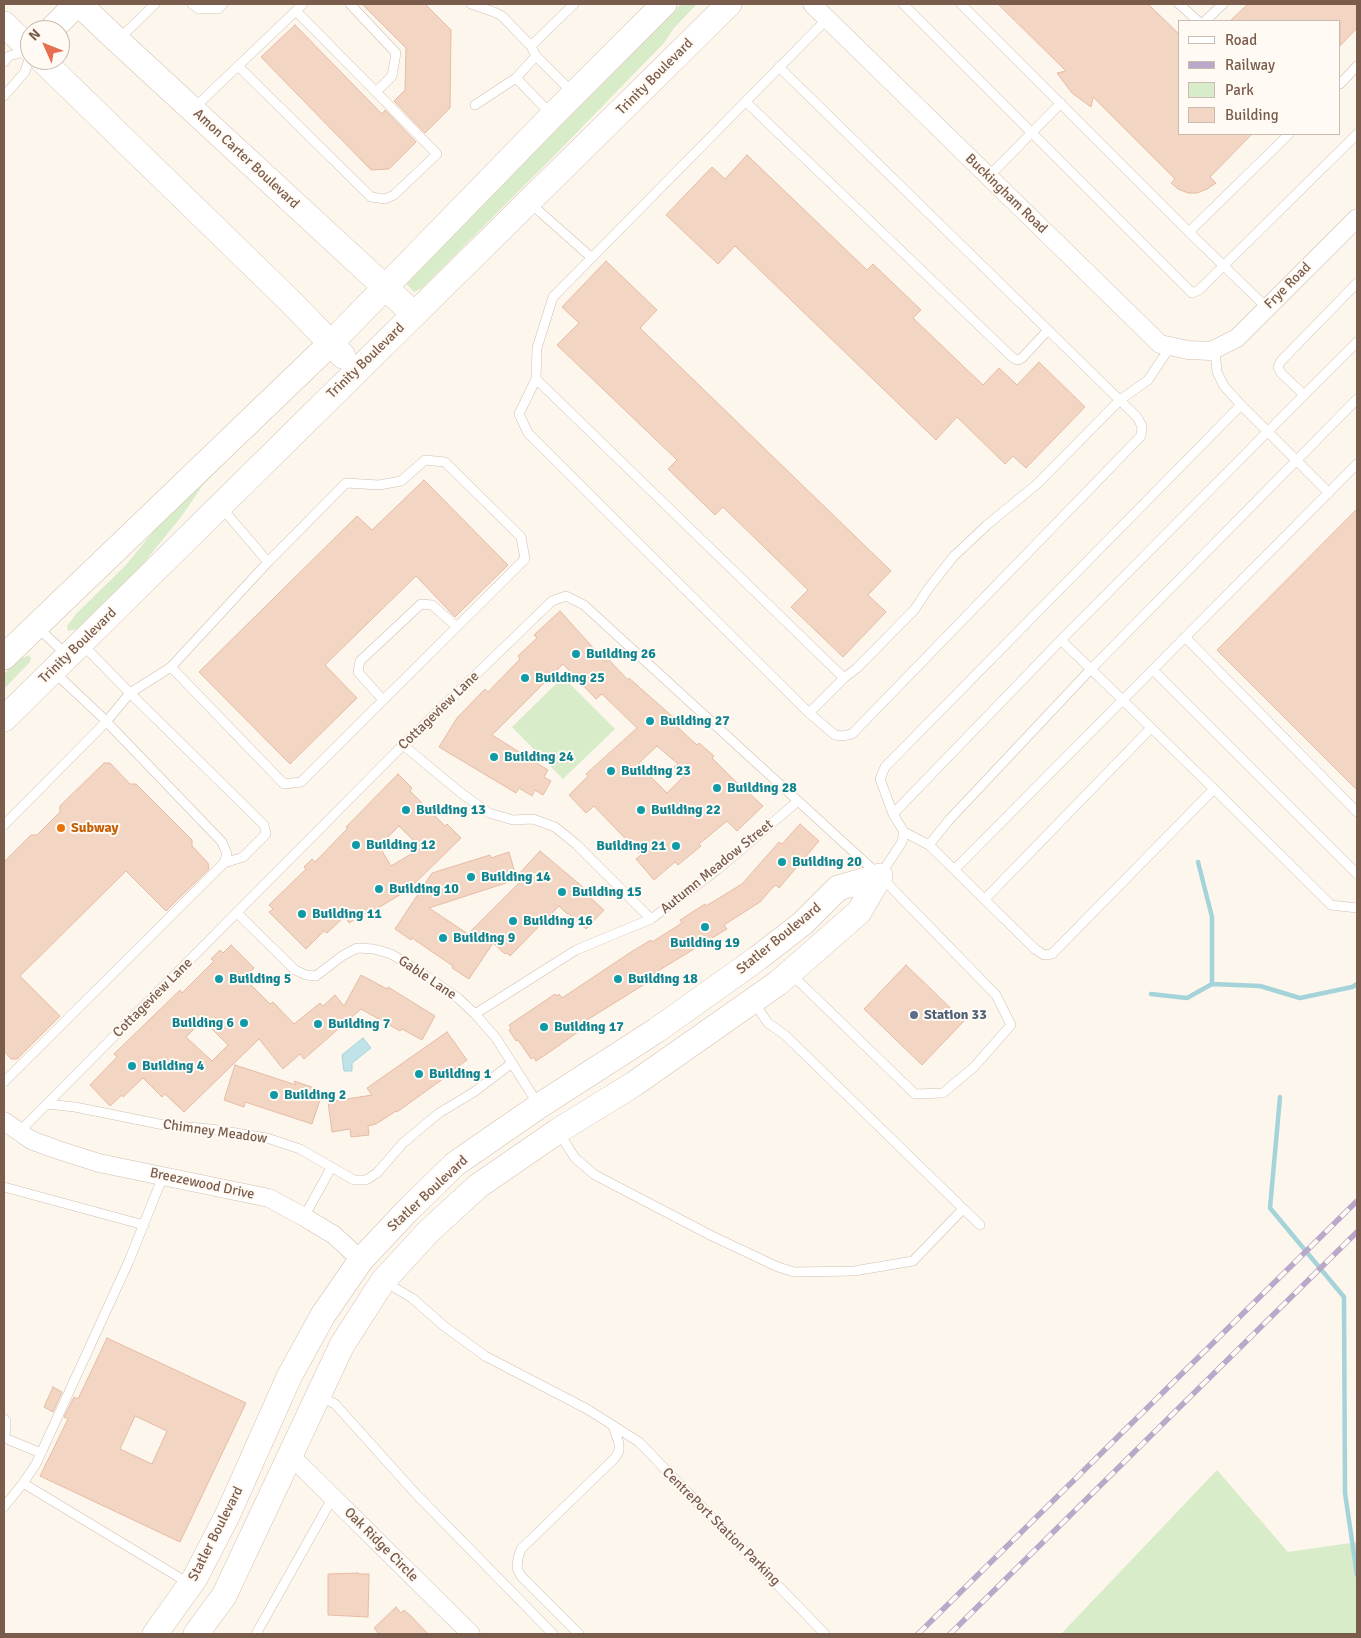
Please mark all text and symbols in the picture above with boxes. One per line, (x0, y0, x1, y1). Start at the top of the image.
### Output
north arrow (20, 20, 70, 70)
legend (1178, 20, 1341, 135)
text: N (25, 26, 44, 44)
text: Road (1225, 31, 1257, 49)
street label: Trinity Boulevard (613, 35, 697, 119)
text: Railway (1225, 56, 1275, 74)
text: Park (1225, 81, 1254, 99)
street label: Amon Carter Boulevard (190, 106, 302, 212)
text: Building (1225, 106, 1279, 124)
street label: Buckingham Road (962, 151, 1050, 237)
street label: Frye Road (1261, 259, 1315, 313)
street label: Trinity Boulevard (324, 320, 408, 402)
street label: Trinity Boulevard (36, 605, 120, 687)
place label: Building 26 (586, 646, 656, 662)
marker: Building 26 (570, 648, 582, 660)
street label: Cottageview Lane (395, 668, 483, 754)
place label: Building 25 (535, 670, 605, 686)
marker: Building 25 (519, 672, 531, 684)
place label: Building 27 (660, 713, 730, 729)
marker: Building 27 (644, 715, 656, 727)
place label: Building 24 (504, 749, 574, 765)
marker: Building 24 (488, 751, 500, 763)
place label: Building 23 (621, 763, 691, 779)
marker: Building 23 (605, 765, 617, 777)
place label: Building 28 (727, 780, 797, 796)
marker: Building 28 (711, 782, 723, 794)
place label: Building 13 (416, 802, 486, 818)
place label: Building 22 (651, 802, 721, 818)
marker: Building 13 (400, 804, 412, 816)
marker: Building 22 (635, 804, 647, 816)
street label: Autumn Meadow Street (657, 816, 777, 918)
place label: Subway (71, 820, 118, 836)
marker: Subway (55, 822, 67, 834)
place label: Building 12 (366, 837, 436, 853)
place label: Building 21 (596, 838, 666, 854)
marker: Building 12 (350, 839, 362, 851)
marker: Building 21 (670, 840, 682, 852)
place label: Building 20 (792, 854, 862, 870)
marker: Building 20 (776, 856, 788, 868)
place label: Building 14 (481, 869, 551, 885)
marker: Building 14 (465, 871, 477, 883)
place label: Building 10 (389, 881, 459, 897)
marker: Building 10 (373, 883, 385, 895)
place label: Building 15 (572, 884, 642, 900)
marker: Building 15 (556, 886, 568, 898)
street label: Statler Boulevard (733, 900, 825, 978)
place label: Building 11 (312, 906, 382, 922)
marker: Building 11 (296, 908, 308, 920)
place label: Building 16 (523, 913, 593, 929)
marker: Building 16 (507, 915, 519, 927)
marker: Building 19 (699, 921, 711, 933)
place label: Building 9 (453, 930, 515, 946)
marker: Building 9 (437, 932, 449, 944)
place label: Building 19 (670, 935, 740, 951)
street label: Gable Lane (395, 952, 459, 1004)
street label: Cottageview Lane (110, 955, 196, 1041)
place label: Building 5 (229, 971, 291, 987)
place label: Building 18 (628, 971, 698, 987)
marker: Building 5 (213, 973, 225, 985)
marker: Building 18 (612, 973, 624, 985)
place label: Station 33 (924, 1007, 987, 1023)
marker: Station 33 (908, 1009, 920, 1021)
place label: Building 6 (172, 1015, 234, 1031)
place label: Building 7 (328, 1016, 390, 1032)
marker: Building 6 (238, 1017, 250, 1029)
marker: Building 7 (312, 1018, 324, 1030)
place label: Building 17 (554, 1019, 624, 1035)
marker: Building 17 (538, 1021, 550, 1033)
place label: Building 4 (142, 1058, 204, 1074)
marker: Building 4 (126, 1060, 138, 1072)
place label: Building 1 (429, 1066, 491, 1082)
marker: Building 1 (413, 1068, 425, 1080)
place label: Building 2 (284, 1087, 346, 1103)
marker: Building 2 (268, 1089, 280, 1101)
street label: Chimney Meadow (162, 1116, 268, 1148)
street label: Statler Boulevard (384, 1152, 472, 1236)
street label: Breezewood Drive (148, 1165, 256, 1203)
street label: CentrePort Station Parking (658, 1464, 784, 1590)
street label: Statler Boulevard (185, 1484, 247, 1584)
street label: Oak Ridge Circle (340, 1504, 422, 1586)

